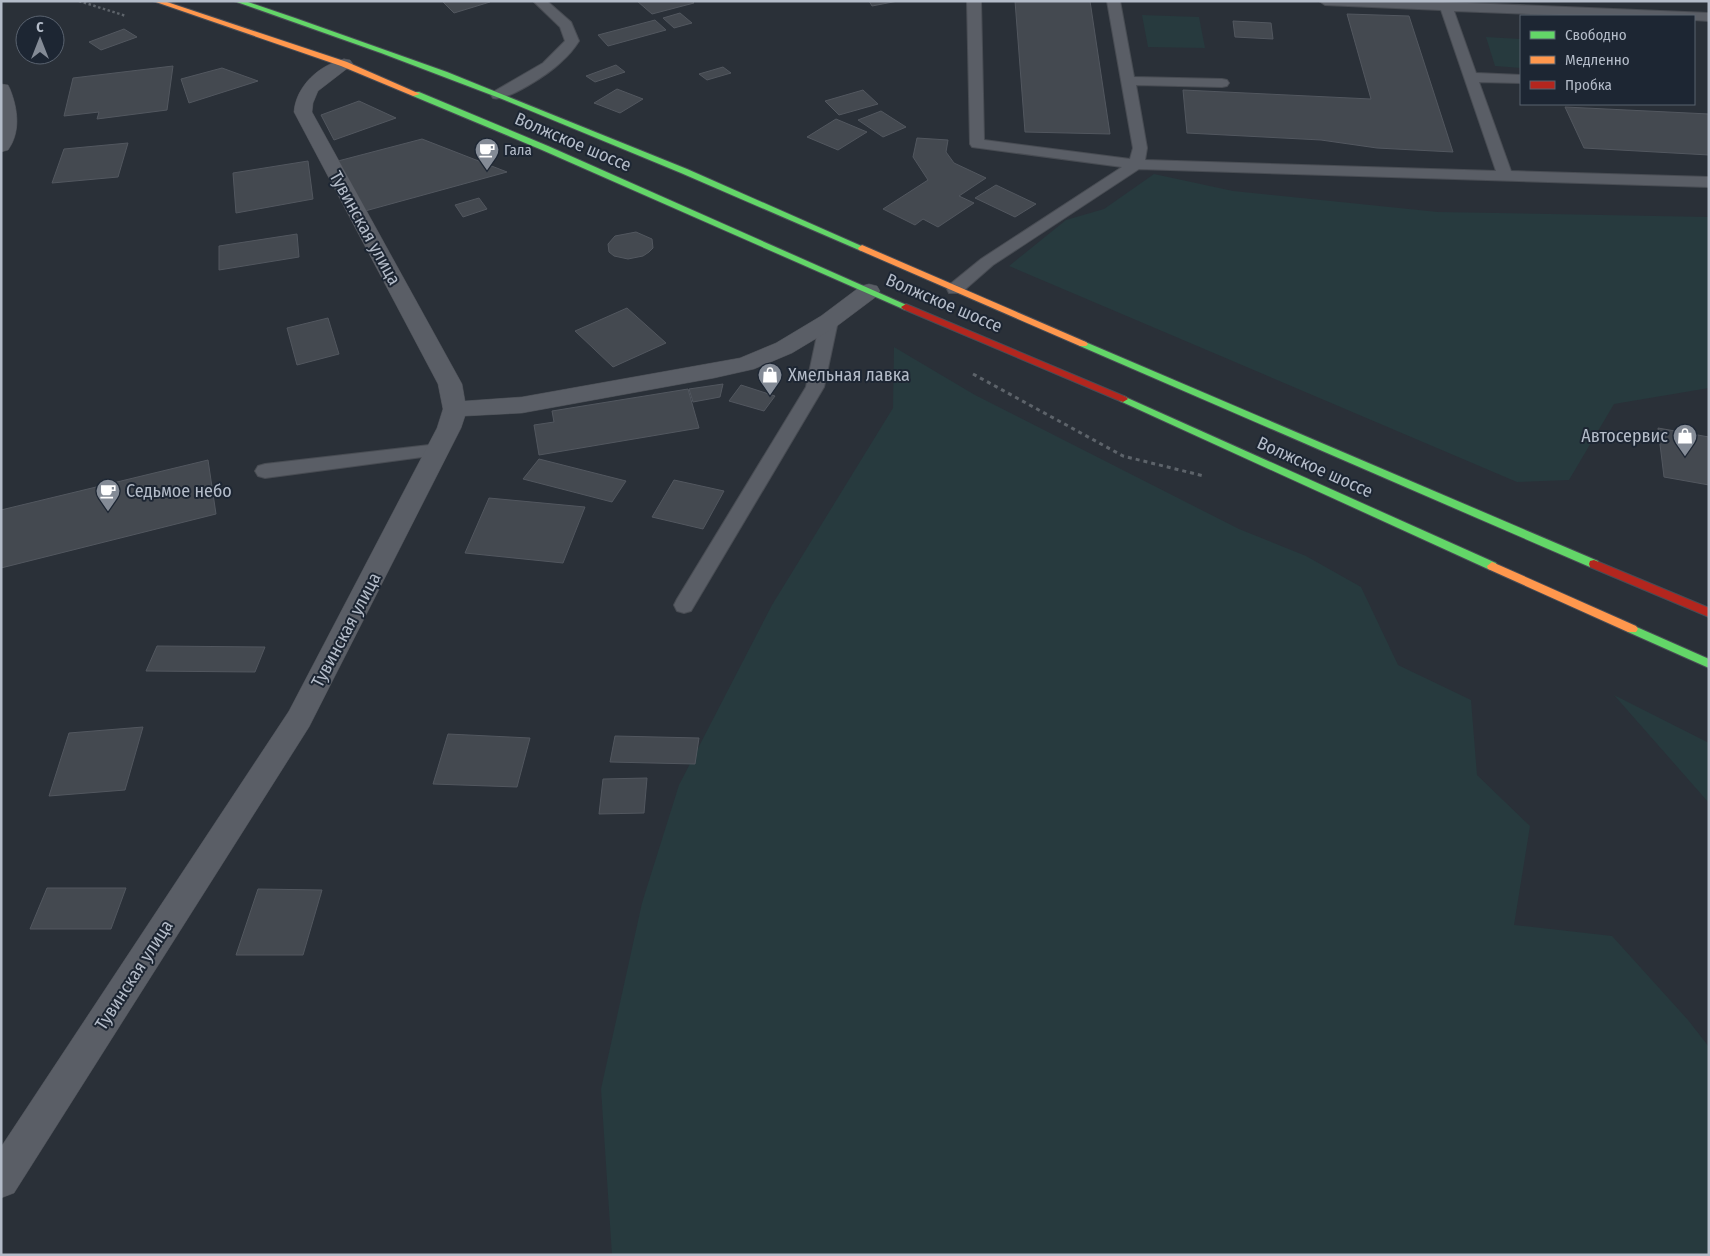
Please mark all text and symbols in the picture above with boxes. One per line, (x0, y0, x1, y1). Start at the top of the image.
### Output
north arrow (15, 15, 65, 65)
legend (1520, 15, 1695, 105)
text: С (36, 19, 44, 36)
text: Свободно (1565, 26, 1627, 44)
text: Медленно (1565, 51, 1630, 69)
text: Пробка (1565, 76, 1612, 94)
street label: Волжское шоссе (512, 108, 635, 176)
cafe icon: Гала (474, 137, 500, 171)
place label: Гала (504, 141, 532, 159)
street label: Тувинская улица (325, 167, 405, 289)
street label: Волжское шоссе (883, 269, 1006, 337)
shop icon: Хмельная лавка (757, 362, 783, 396)
place label: Хмельная лавка (788, 364, 910, 386)
shop icon: Автосервис (1672, 423, 1698, 457)
place label: Автосервис (1581, 425, 1668, 447)
street label: Волжское шоссе (1254, 432, 1376, 502)
cafe icon: Седьмое небо (95, 478, 121, 512)
place label: Седьмое небо (126, 480, 232, 502)
street label: Тувинская улица (306, 569, 386, 691)
street label: Тувинская улица (90, 916, 178, 1034)

